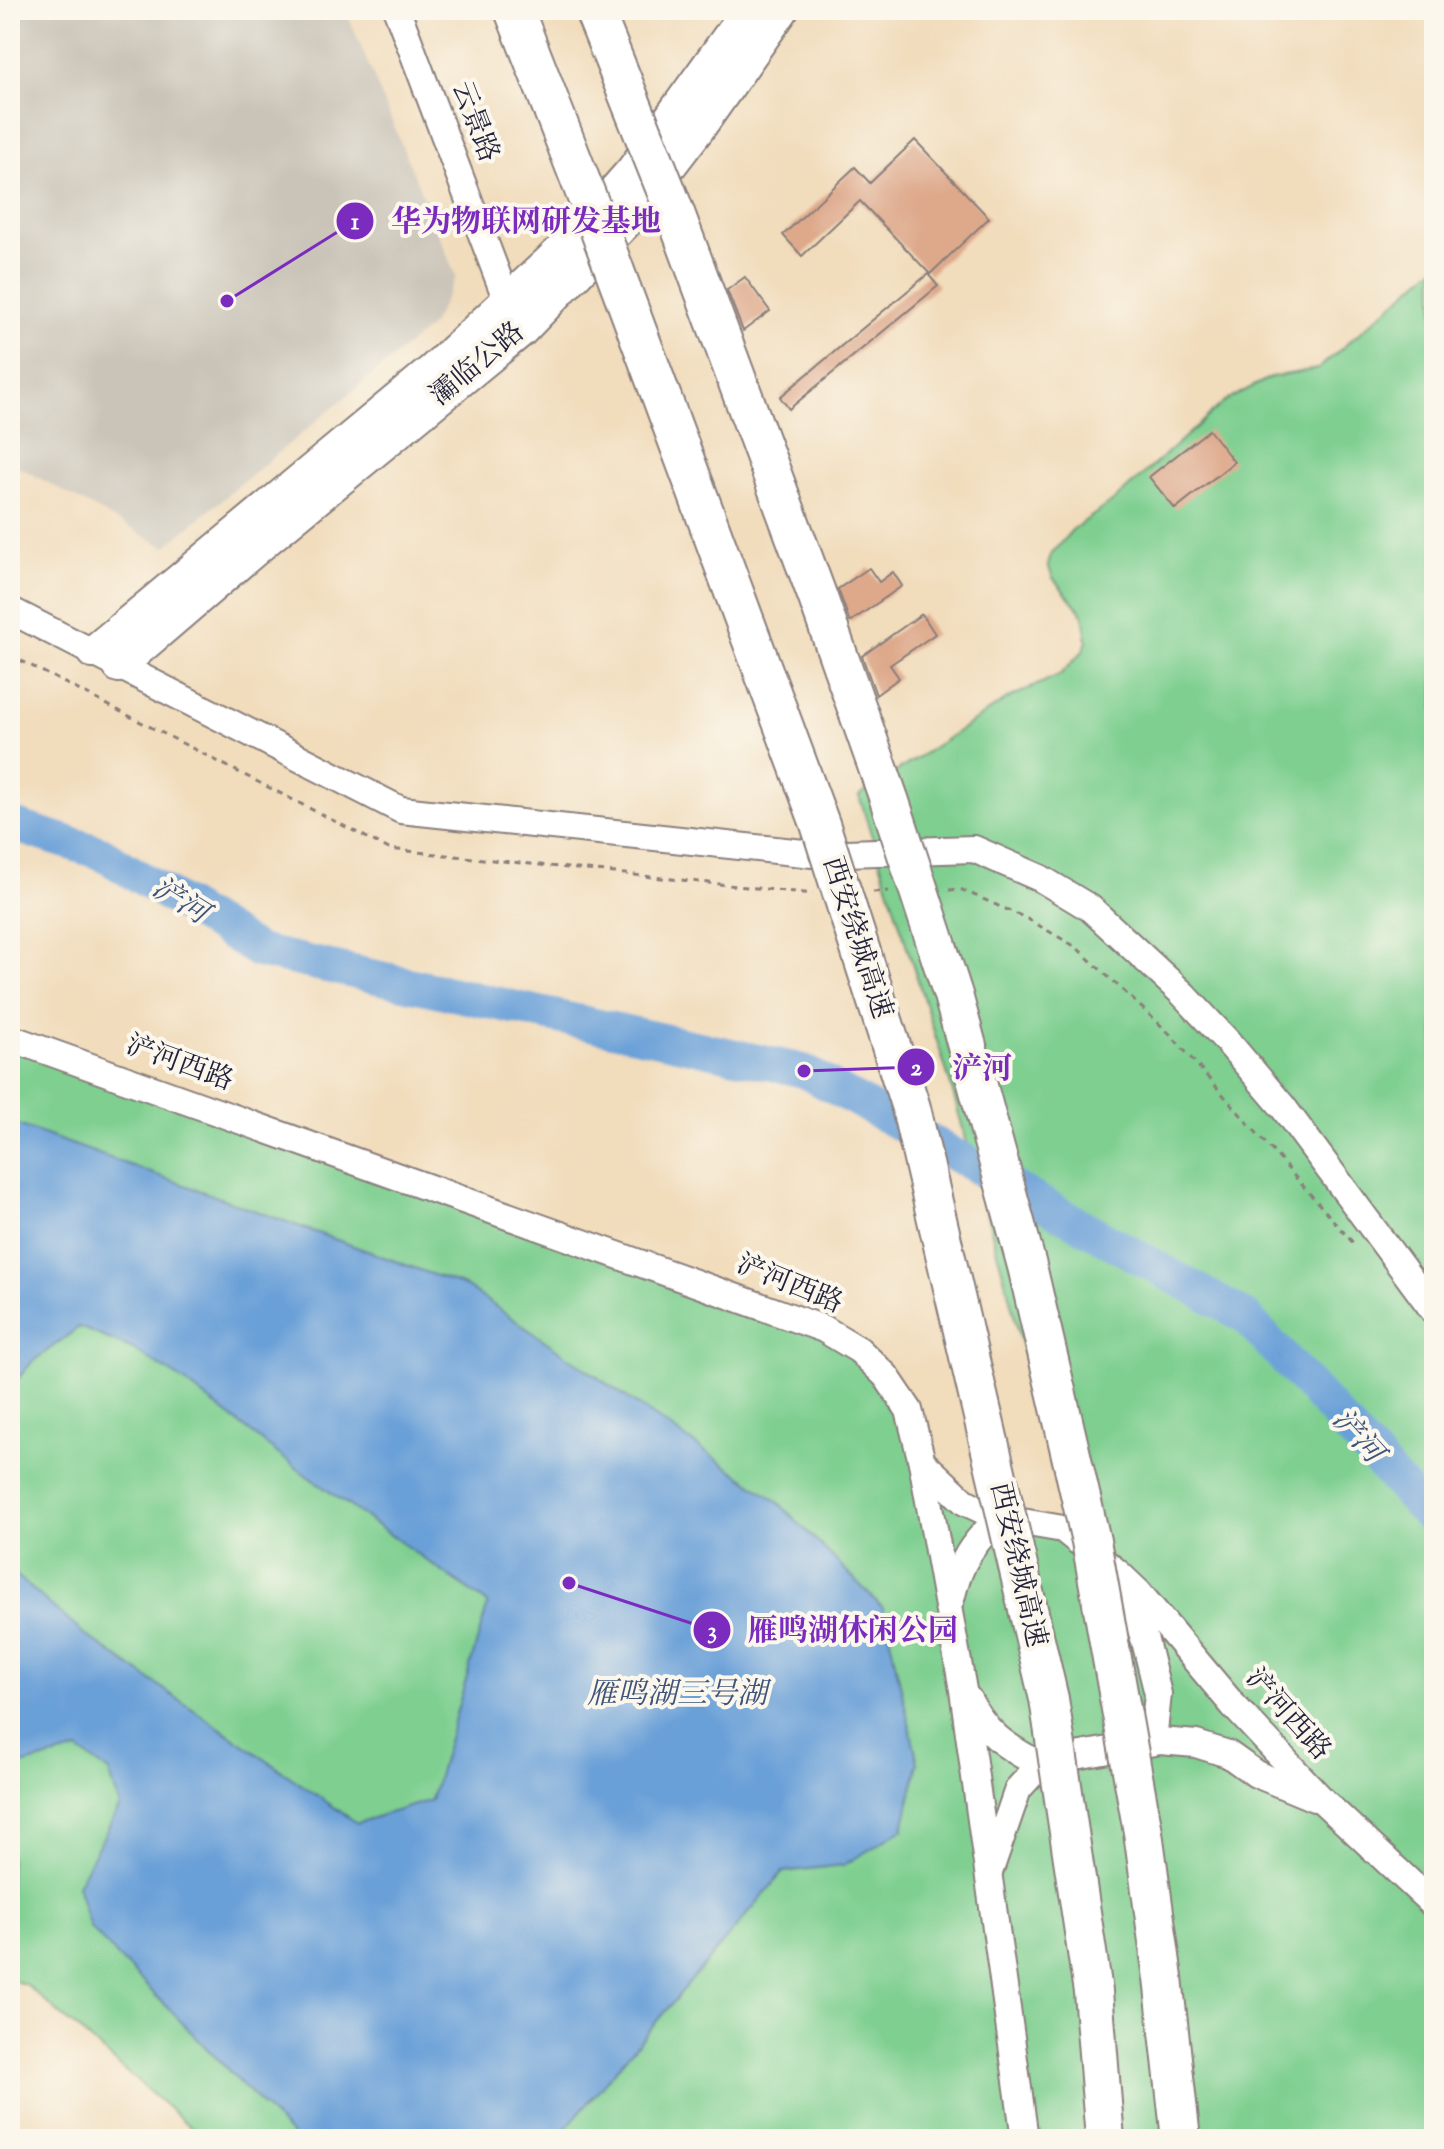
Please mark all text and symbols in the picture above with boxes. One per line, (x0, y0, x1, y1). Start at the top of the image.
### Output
street label: 云景路 (440, 76, 508, 168)
callout: 华为物联网研发基地 (335, 194, 677, 248)
text: 华为物联网研发基地 (391, 202, 661, 245)
text: 1 (351, 206, 360, 240)
street label: 灞临公路 (422, 314, 534, 416)
street label: 西安绕城高速 (811, 852, 901, 1024)
water label: 浐河 (142, 868, 220, 939)
street label: 浐河西路 (120, 1026, 238, 1102)
callout: 浐河 (896, 1040, 1028, 1094)
text: 浐河 (952, 1049, 1012, 1092)
text: 2 (910, 1052, 922, 1086)
street label: 浐河西路 (730, 1245, 848, 1325)
water label: 浐河 (1320, 1400, 1395, 1477)
street label: 西安绕城高速 (979, 1479, 1055, 1651)
callout: 雁鸣湖休闲公园 (692, 1603, 974, 1657)
text: 雁鸣湖休闲公园 (748, 1611, 958, 1654)
text: 3 (707, 1615, 717, 1649)
street label: 浐河西路 (1235, 1660, 1339, 1770)
water label: 雁鸣湖三号湖 (587, 1674, 772, 1717)

